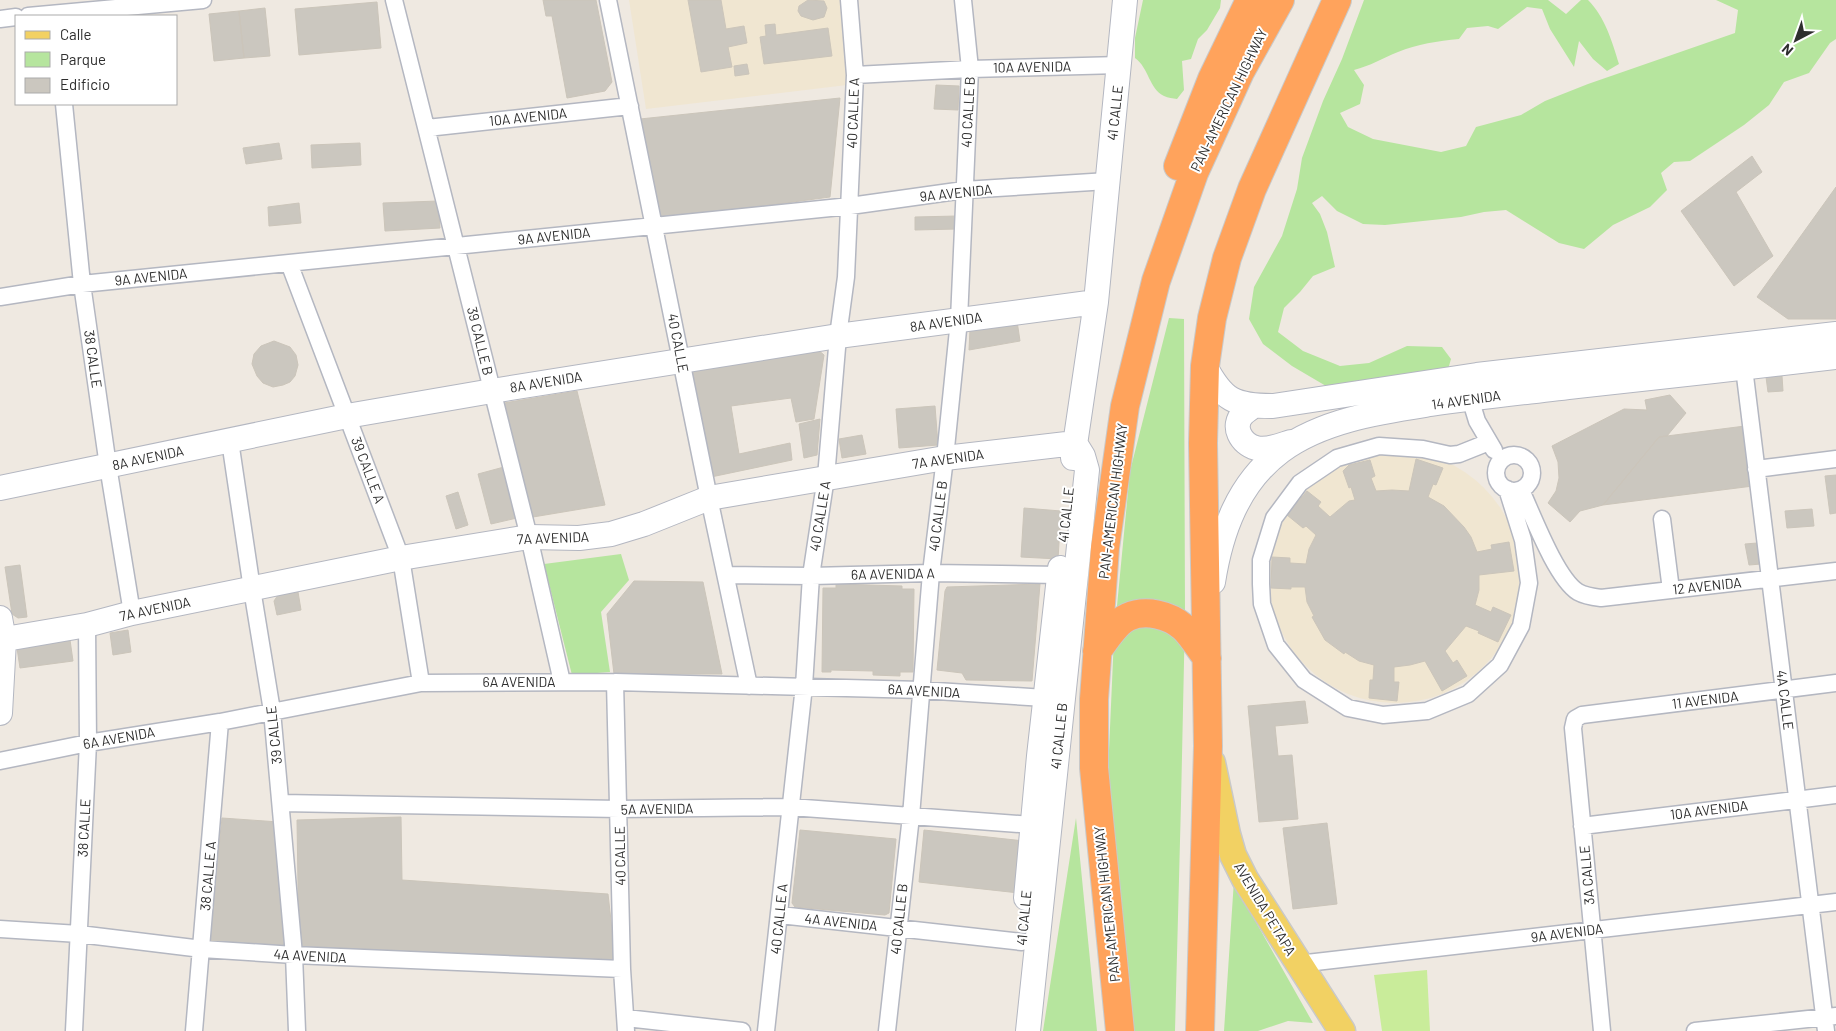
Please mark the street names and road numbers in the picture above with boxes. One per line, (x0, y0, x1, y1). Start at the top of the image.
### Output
street label: PAN-AMERICAN HIGHWAY (1187, 26, 1271, 174)
street label: 10A AVENIDA (993, 57, 1072, 76)
street label: 40 CALLE B (957, 76, 978, 148)
street label: 40 CALLE A (843, 77, 862, 149)
street label: 41 CALLE (1103, 84, 1126, 141)
street label: 10A AVENIDA (488, 104, 568, 129)
street label: 9A AVENIDA (919, 180, 994, 205)
street label: 9A AVENIDA (517, 223, 592, 248)
street label: 9A AVENIDA (114, 264, 189, 289)
street label: 39 CALLE B (464, 305, 497, 377)
street label: 8A AVENIDA (909, 308, 984, 335)
street label: 40 CALLE (664, 312, 693, 374)
street label: 38 CALLE (81, 329, 106, 389)
street label: 8A AVENIDA (509, 367, 584, 396)
street label: 14 AVENIDA (1430, 386, 1502, 413)
street label: PAN-AMERICAN HIGHWAY (1095, 422, 1131, 580)
street label: 39 CALLE A (348, 434, 389, 506)
street label: 8A AVENIDA (110, 442, 186, 473)
street label: 7A AVENIDA (911, 445, 985, 472)
street label: 40 CALLE A (806, 479, 834, 552)
street label: 40 CALLE B (925, 479, 950, 552)
street label: 41 CALLE (1054, 486, 1077, 543)
street label: 7A AVENIDA (517, 528, 590, 547)
street label: 6A AVENIDA A (851, 564, 936, 583)
street label: 12 AVENIDA (1672, 573, 1743, 598)
street label: 7A AVENIDA (118, 593, 192, 624)
street label: 4A CALLE (1773, 669, 1798, 731)
street label: 6A AVENIDA (483, 673, 556, 690)
street label: 6A AVENIDA (887, 680, 961, 701)
street label: 11 AVENIDA (1671, 687, 1740, 712)
street label: 41 CALLE B (1047, 702, 1070, 770)
street label: 39 CALLE (262, 705, 285, 765)
street label: 6A AVENIDA (82, 723, 157, 752)
street label: 10A AVENIDA (1669, 796, 1749, 823)
street label: 38 CALLE (73, 798, 94, 858)
street label: 5A AVENIDA (620, 799, 694, 818)
street label: PAN-AMERICAN HIGHWAY (1090, 825, 1123, 983)
street label: 40 CALLE (610, 826, 629, 886)
street label: 38 CALLE A (196, 840, 219, 912)
street label: 3A CALLE (1575, 844, 1598, 906)
street label: AVENIDA PETAPA (1231, 859, 1300, 959)
street label: 40 CALLE A (766, 882, 791, 955)
street label: 40 CALLE B (886, 883, 911, 955)
street label: 41 CALLE (1013, 890, 1034, 946)
street label: 4A AVENIDA (804, 909, 879, 934)
street label: 9A AVENIDA (1530, 920, 1605, 945)
street label: 4A AVENIDA (273, 945, 348, 966)

